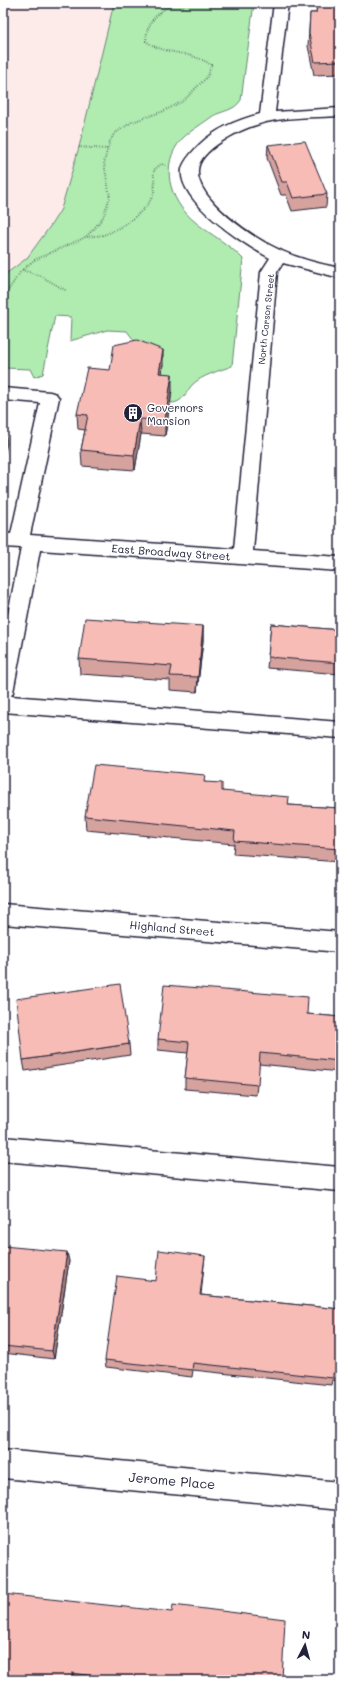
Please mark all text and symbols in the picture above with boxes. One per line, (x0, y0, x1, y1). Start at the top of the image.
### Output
street label: North Carson Street (256, 273, 276, 365)
place label: Governors Mansion (147, 400, 203, 428)
building icon: Governors Mansion (122, 402, 144, 424)
street label: East Broadway Street (111, 540, 231, 564)
street label: Highland Street (129, 917, 215, 939)
street label: Jerome Place (128, 1468, 216, 1492)
north arrow (285, 1625, 325, 1665)
text: N (301, 1627, 311, 1642)

